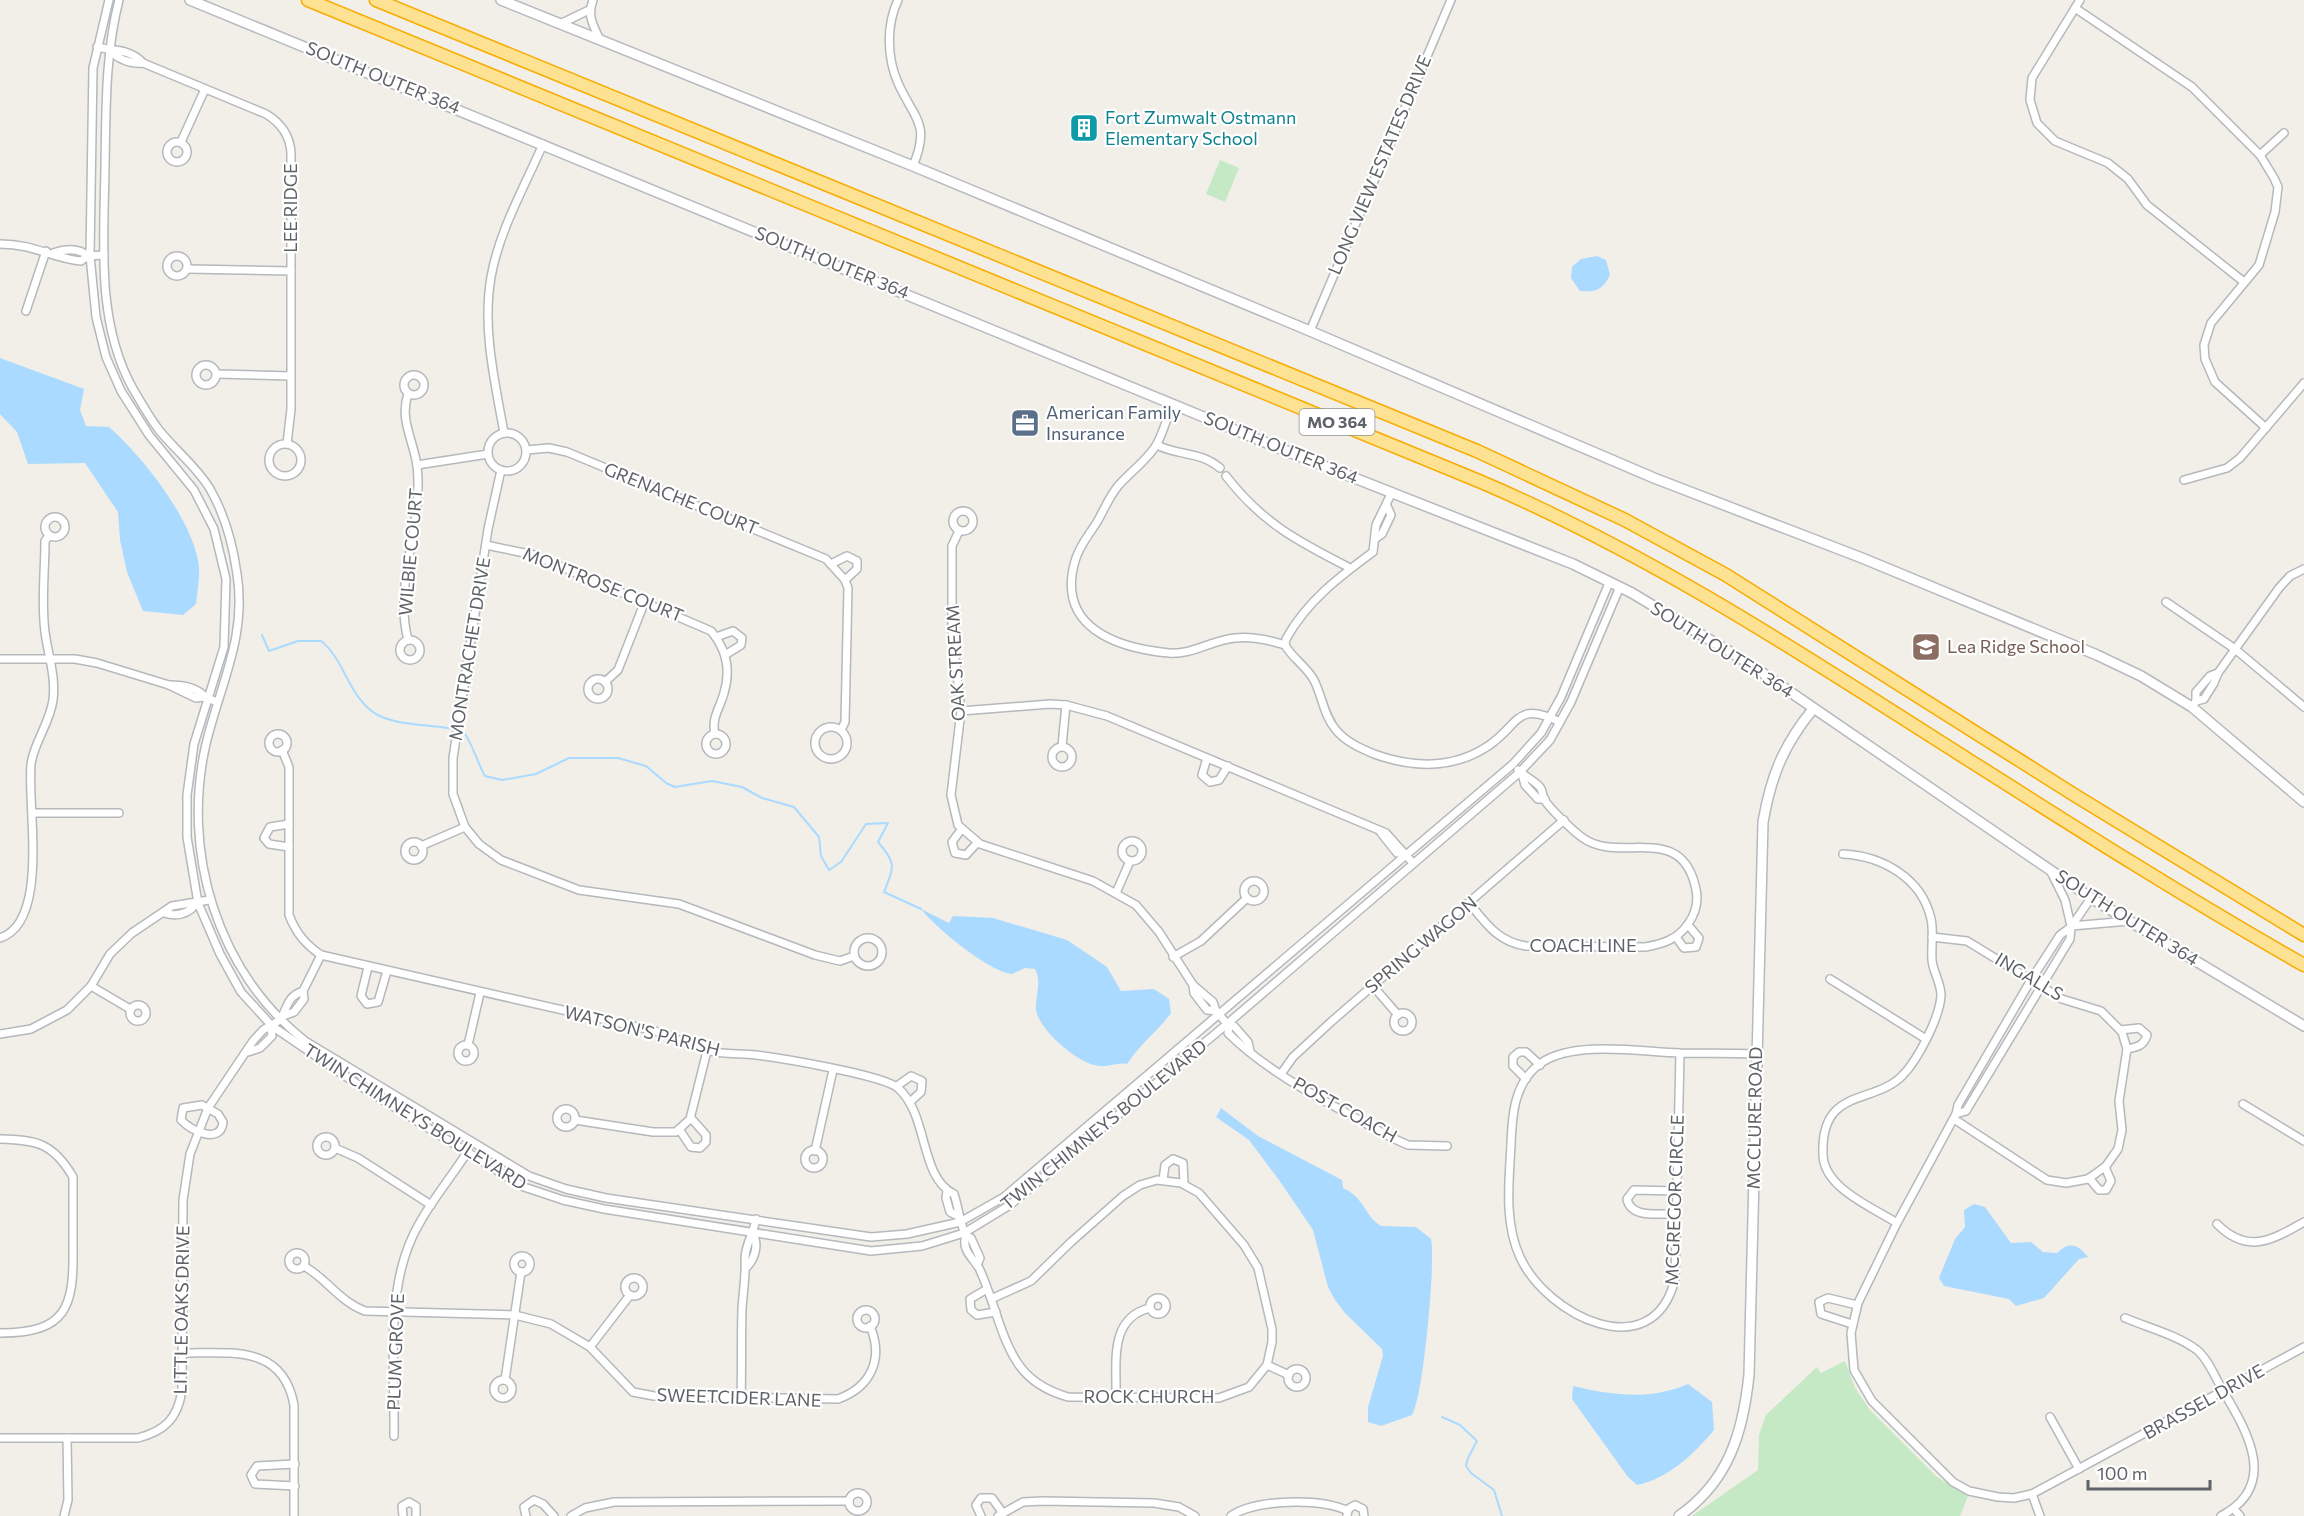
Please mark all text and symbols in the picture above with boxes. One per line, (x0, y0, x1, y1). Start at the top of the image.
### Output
street label: SOUTH OUTER 364 (303, 36, 464, 118)
street label: LONG VIEW ESTATES DRIVE (1323, 52, 1435, 278)
place label: Fort Zumwalt Ostmann Elementary School (1105, 106, 1296, 149)
building icon: Fort Zumwalt Ostmann Elementary School (1068, 112, 1100, 144)
street label: LEE RIDGE (279, 163, 301, 253)
street label: SOUTH OUTER 364 (752, 221, 913, 303)
place label: American Family Insurance (1046, 401, 1181, 444)
street label: SOUTH OUTER 364 (1201, 406, 1362, 488)
office icon: American Family Insurance (1009, 407, 1041, 439)
road number: MO 364 (1300, 409, 1374, 435)
street label: GRENACHE COURT (601, 457, 762, 539)
street label: WILBIE COURT (393, 487, 427, 617)
street label: MONTROSE COURT (520, 542, 687, 626)
street label: MONTRACHET DRIVE (444, 555, 494, 742)
street label: SOUTH OUTER 364 (1647, 596, 1798, 702)
street label: OAK STREAM (941, 604, 969, 722)
school or university icon: Lea Ridge School (1910, 631, 1942, 663)
place label: Lea Ridge School (1947, 635, 2085, 657)
street label: SOUTH OUTER 364 (2052, 864, 2203, 970)
street label: SPRING WAGON (1360, 891, 1481, 998)
street label: COACH LINE (1529, 934, 1637, 956)
street label: INGALLS (1992, 947, 2067, 1005)
street label: WATSON'S PARISH (562, 1000, 722, 1060)
street label: TWIN CHIMNEYS BOULEVARD (996, 1034, 1211, 1214)
street label: TWIN CHIMNEYS BOULEVARD (300, 1038, 531, 1194)
street label: MCCLURE ROAD (1742, 1046, 1766, 1189)
street label: POST COACH (1290, 1072, 1401, 1147)
street label: MCGREGOR CIRCLE (1660, 1114, 1688, 1286)
street label: LITTLE OAKS DRIVE (169, 1225, 193, 1395)
street label: PLUM GROVE (382, 1293, 408, 1411)
street label: BRASSEL DRIVE (2139, 1359, 2268, 1443)
street label: SWEETCIDER LANE (656, 1383, 822, 1411)
street label: ROCK CHURCH (1084, 1385, 1214, 1407)
scale bar (2088, 1453, 2210, 1491)
text: 100 m (2097, 1462, 2147, 1484)

